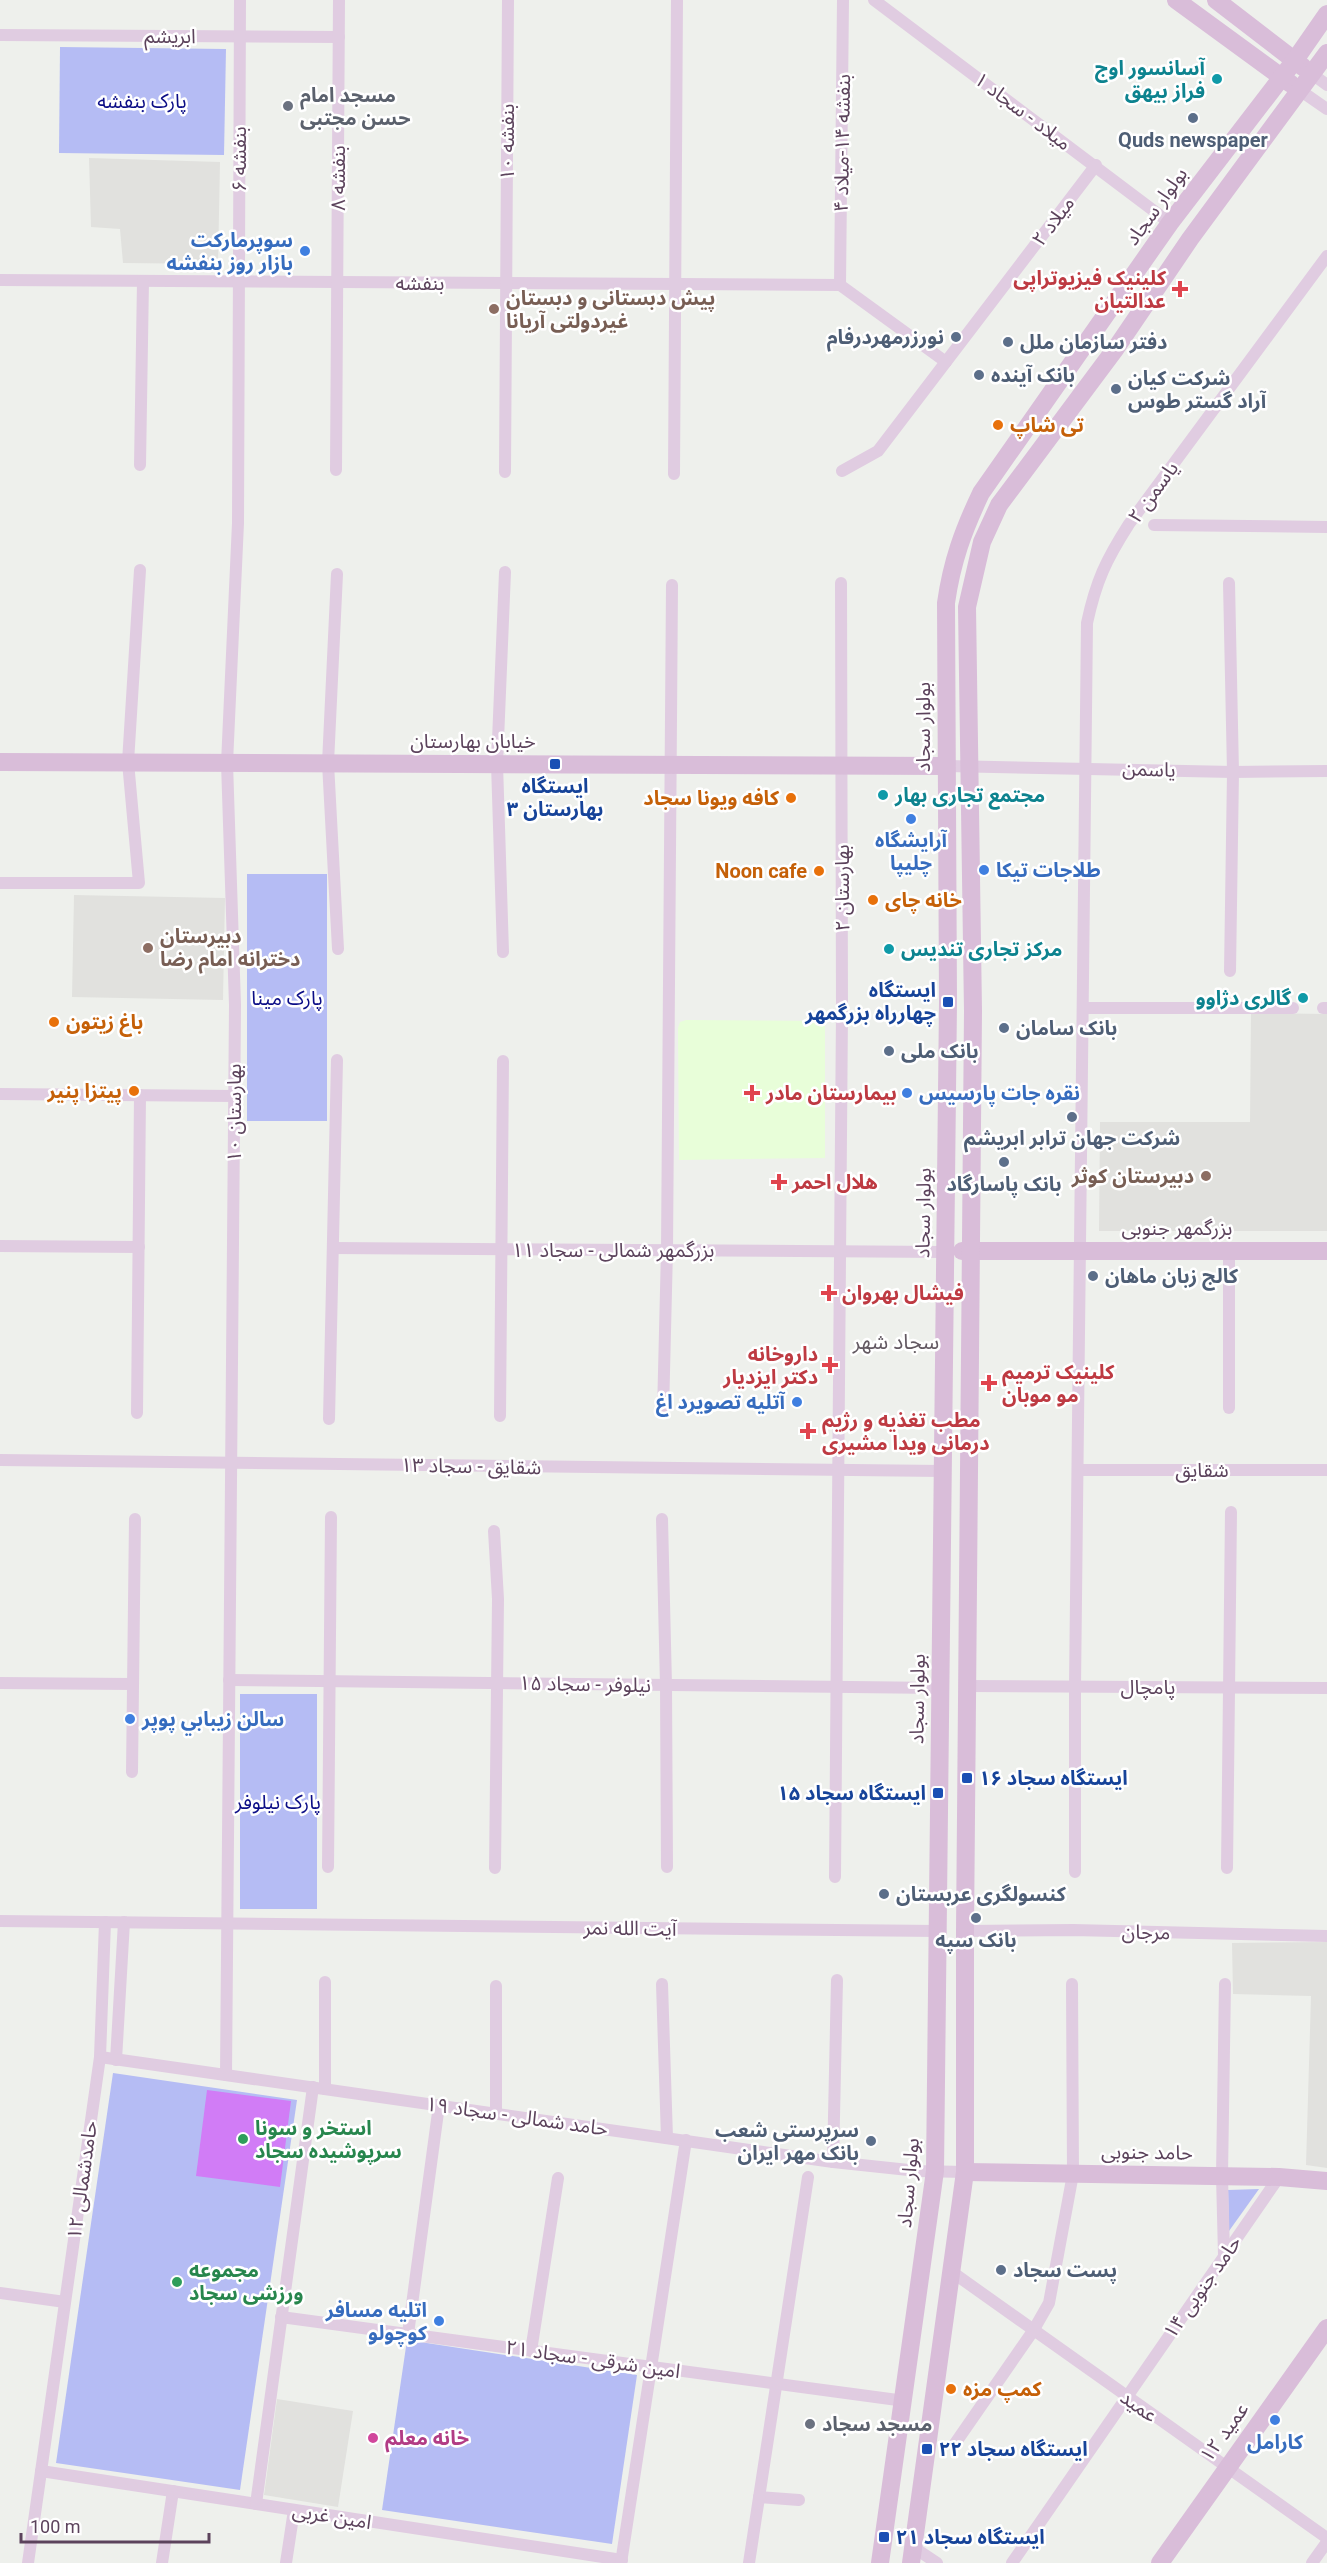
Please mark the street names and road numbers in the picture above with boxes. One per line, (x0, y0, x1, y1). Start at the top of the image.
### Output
street label: ابریشم (144, 24, 196, 51)
street label: میلاد - سجاد ۱ (970, 67, 1076, 155)
street label: بنفشه ۱۴-میلاد ۴ (829, 74, 855, 212)
street label: بنفشه ۱۰ (495, 104, 519, 180)
street label: بنفشه ۶ (227, 126, 251, 192)
street label: بنفشه ۸ (326, 145, 350, 211)
street label: بولوار سجاد (1120, 162, 1192, 250)
street label: میلاد ۲ (1027, 191, 1079, 251)
street label: بنفشه (396, 271, 444, 295)
street label: یاسمن ۲ (1123, 457, 1183, 527)
street label: بولوار سجاد (911, 682, 935, 772)
street label: خیابان بهارستان (410, 729, 536, 753)
street label: یاسمن (1122, 756, 1176, 782)
street label: بهارستان ۲ (830, 844, 854, 932)
street label: بهارستان ۱۰ (222, 1064, 246, 1162)
street label: بولوار سجاد (910, 1168, 936, 1258)
street label: بزرگمهر جنوبی (1122, 1216, 1232, 1240)
street label: بزرگمهر شمالی - سجاد ۱۱ (512, 1238, 714, 1262)
street label: شقایق - سجاد ۱۳ (400, 1453, 542, 1480)
street label: شقایق (1175, 1458, 1229, 1483)
street label: بولوار سجاد (904, 1654, 930, 1744)
street label: نیلوفر - سجاد ۱۵ (519, 1671, 651, 1697)
street label: پامچال (1121, 1675, 1175, 1700)
street label: آیت الله نمر (582, 1915, 678, 1941)
street label: مرجان (1121, 1920, 1171, 1944)
street label: حامد شمالی - سجاد ۱۹ (424, 2091, 610, 2141)
street label: حامدشمالی ۱۲ (62, 2119, 102, 2241)
street label: بولوار سجاد (892, 2137, 924, 2229)
street label: حامد جنوبی (1101, 2139, 1193, 2165)
street label: حامد جنوبی ۱۴ (1158, 2231, 1246, 2343)
street label: امین شرقی - سجاد ۲۱ (504, 2335, 682, 2383)
street label: عمید (1116, 2385, 1162, 2427)
street label: عمید ۱۲ (1194, 2398, 1254, 2466)
street label: امین غربی (291, 2498, 373, 2534)

